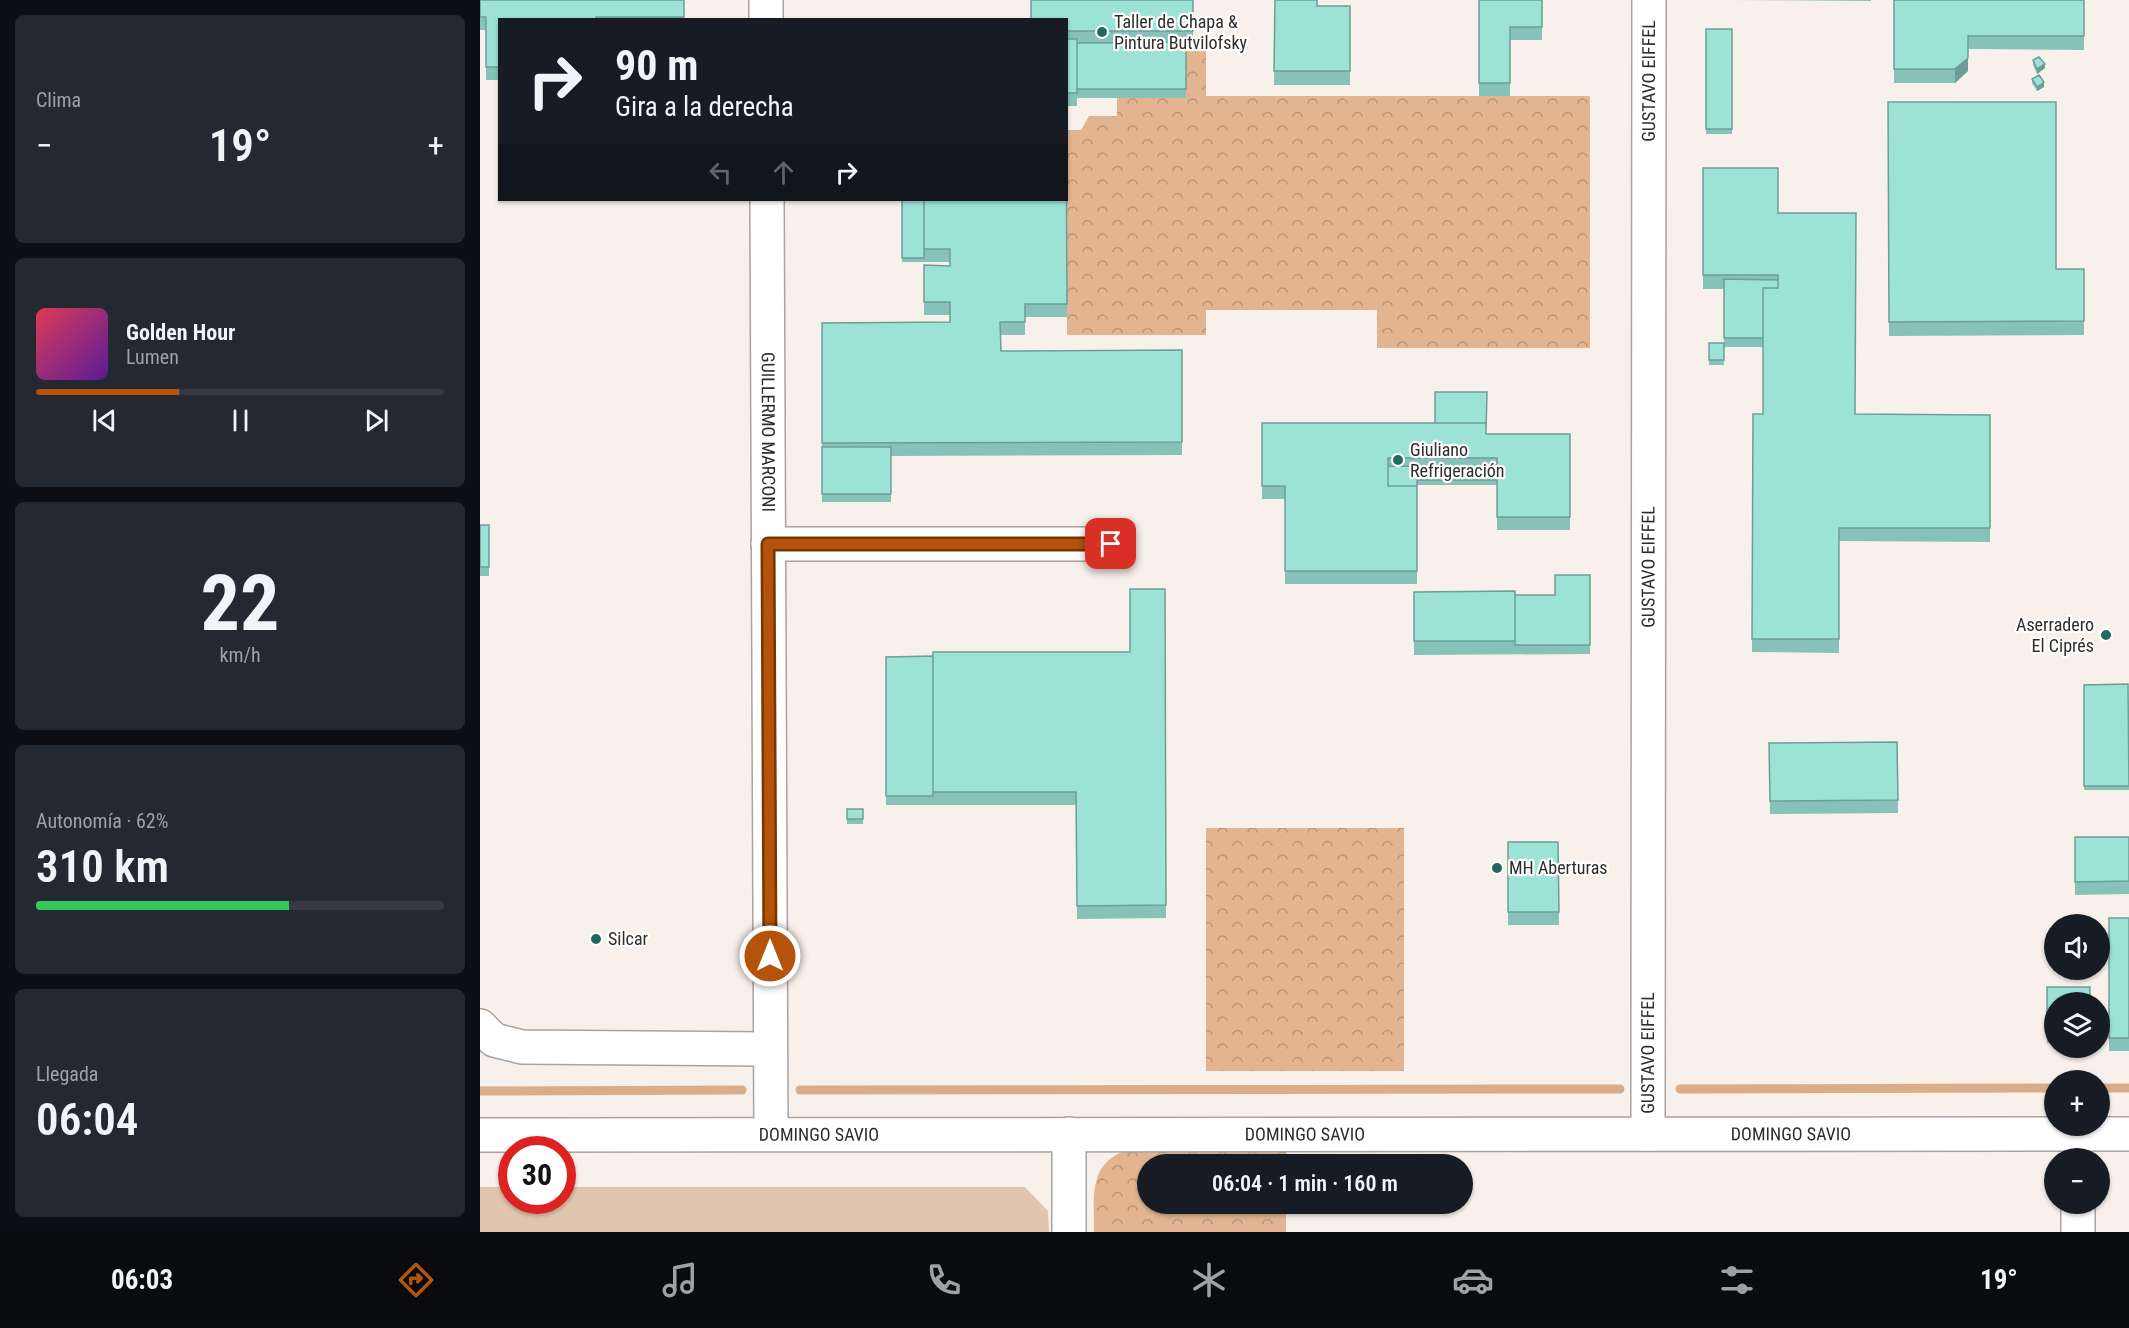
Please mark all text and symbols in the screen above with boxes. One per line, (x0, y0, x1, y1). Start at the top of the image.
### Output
place label: Taller de Chapa & Pintura Butvilofsky (1114, 11, 1248, 53)
street label: GUSTAVO EIFFEL (1638, 20, 1659, 142)
marker: Taller de Chapa & Pintura Butvilofsky (1095, 25, 1109, 39)
text: 90 m (615, 41, 698, 90)
icon: right (516, 42, 594, 120)
text: Clima (36, 88, 81, 112)
text: Gira a la derecha (615, 91, 794, 123)
text: 19° (209, 119, 271, 172)
text: − (36, 126, 53, 165)
text: + (428, 126, 444, 165)
icon: left (704, 156, 737, 189)
icon: ahead (767, 156, 800, 189)
icon: right (830, 156, 863, 189)
text: Golden Hour (126, 320, 235, 345)
text: Lumen (126, 345, 179, 369)
street label: GUILLERMO MARCONI (758, 352, 779, 512)
icon: previous (88, 404, 121, 437)
icon: pause (224, 404, 257, 437)
icon: next (360, 404, 393, 437)
place label: Giuliano Refrigeración (1410, 439, 1505, 481)
marker: Giuliano Refrigeración (1391, 453, 1405, 467)
street label: GUSTAVO EIFFEL (1637, 506, 1659, 628)
pin (1085, 518, 1136, 569)
icon: arrive (1094, 527, 1127, 560)
text: 22 (201, 558, 279, 649)
place label: Aserradero El Ciprés (2016, 614, 2094, 656)
marker: Aserradero El Ciprés (2099, 628, 2113, 642)
text: km/h (219, 643, 261, 667)
text: Autonomía · 62% (36, 809, 168, 833)
text: 310 km (36, 840, 169, 893)
place label: MH Aberturas (1509, 857, 1608, 878)
marker: MH Aberturas (1490, 861, 1504, 875)
map controls (2044, 914, 2110, 1214)
button: sound (2044, 914, 2110, 980)
position arrow (738, 924, 802, 988)
place label: Silcar (608, 928, 649, 949)
marker: Silcar (589, 932, 603, 946)
street label: GUSTAVO EIFFEL (1637, 992, 1658, 1114)
button: layers (2044, 992, 2110, 1058)
text: Llegada (36, 1062, 98, 1086)
button: + (2044, 1070, 2110, 1136)
text: 06:04 (36, 1093, 138, 1146)
street label: DOMINGO SAVIO (1245, 1123, 1365, 1145)
street label: DOMINGO SAVIO (1731, 1123, 1851, 1144)
street label: DOMINGO SAVIO (759, 1124, 879, 1145)
speed limit sign: 30 (498, 1136, 576, 1214)
button: − (2044, 1148, 2110, 1214)
text: 06:04 · 1 min · 160 m (1212, 1171, 1398, 1196)
icon: directions (395, 1259, 437, 1301)
icon: music (659, 1259, 701, 1301)
icon: phone (923, 1259, 965, 1301)
icon: climate (1188, 1259, 1230, 1301)
icon: car (1452, 1259, 1494, 1301)
icon: filters (1716, 1259, 1758, 1301)
text: 06:03 (111, 1264, 173, 1296)
text: 19° (1980, 1264, 2018, 1296)

